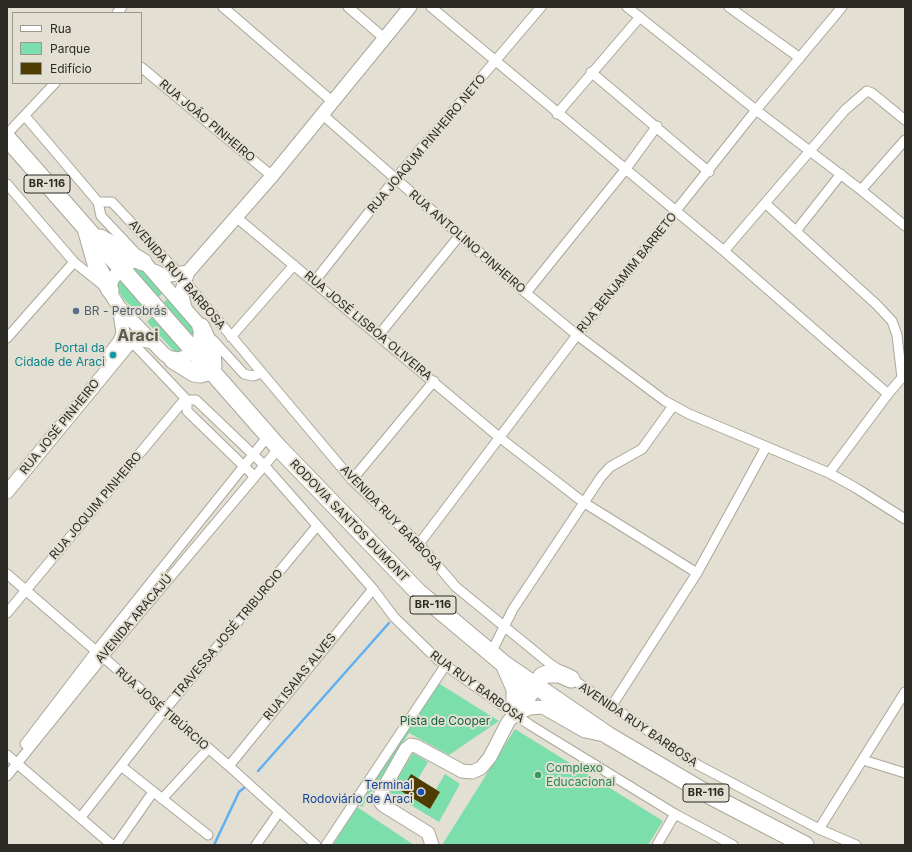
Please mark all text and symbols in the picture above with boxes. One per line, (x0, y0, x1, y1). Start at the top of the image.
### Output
legend (12, 12, 142, 84)
text: Rua (50, 21, 72, 36)
text: Parque (50, 41, 90, 56)
text: Edifício (50, 61, 92, 76)
street label: RUA JOAQUM PINHEIRO NETO (365, 72, 489, 216)
street label: RUA JOÃO PINHEIRO (156, 77, 258, 165)
road number: BR-116 (24, 175, 70, 193)
street label: RUA ANTOLINO PINHEIRO (406, 187, 528, 297)
street label: RUA BENJAMIM BARRETO (574, 210, 680, 336)
street label: AVENIDA RUY BARBOSA (126, 217, 228, 333)
street label: RUA JOSÉ LISBOA OLIVEIRA (301, 268, 435, 384)
place label: BR - Petrobrás (84, 304, 167, 318)
marker: BR - Petrobrás (71, 306, 81, 316)
district label: Araci (117, 326, 159, 346)
place label: Portal da Cidade de Araci (15, 341, 105, 369)
marker: Portal da Cidade de Araci (108, 350, 118, 360)
street label: RUA JOSÉ PINHEIRO (17, 376, 103, 478)
street label: RUA JOQUIM PINHEIRO (47, 449, 145, 563)
street label: RODOVIA SANTOS DUMONT (287, 457, 411, 585)
street label: AVENIDA RUY BARBOSA (337, 463, 445, 573)
street label: TRAVESSA JOSÉ TRIBURCIO (170, 567, 286, 701)
street label: AVENIDA ARACAJÚ (93, 572, 175, 666)
road number: BR-116 (410, 596, 456, 614)
street label: RUA ISAIAS ALVES (261, 631, 339, 723)
street label: RUA RUY BARBOSA (427, 648, 527, 726)
street label: RUA JOSÉ TIBÚRCIO (112, 665, 212, 753)
street label: AVENIDA RUY BARBOSA (576, 680, 700, 770)
park label: Pista de Cooper (400, 714, 490, 728)
place label: Complexo Educacional (546, 761, 615, 789)
marker: Complexo Educacional (533, 770, 543, 780)
place label: Terminal Rodoviário de Araci (302, 778, 413, 806)
road number: BR-116 (683, 784, 729, 802)
marker: Terminal Rodoviário de Araci (416, 787, 426, 797)

